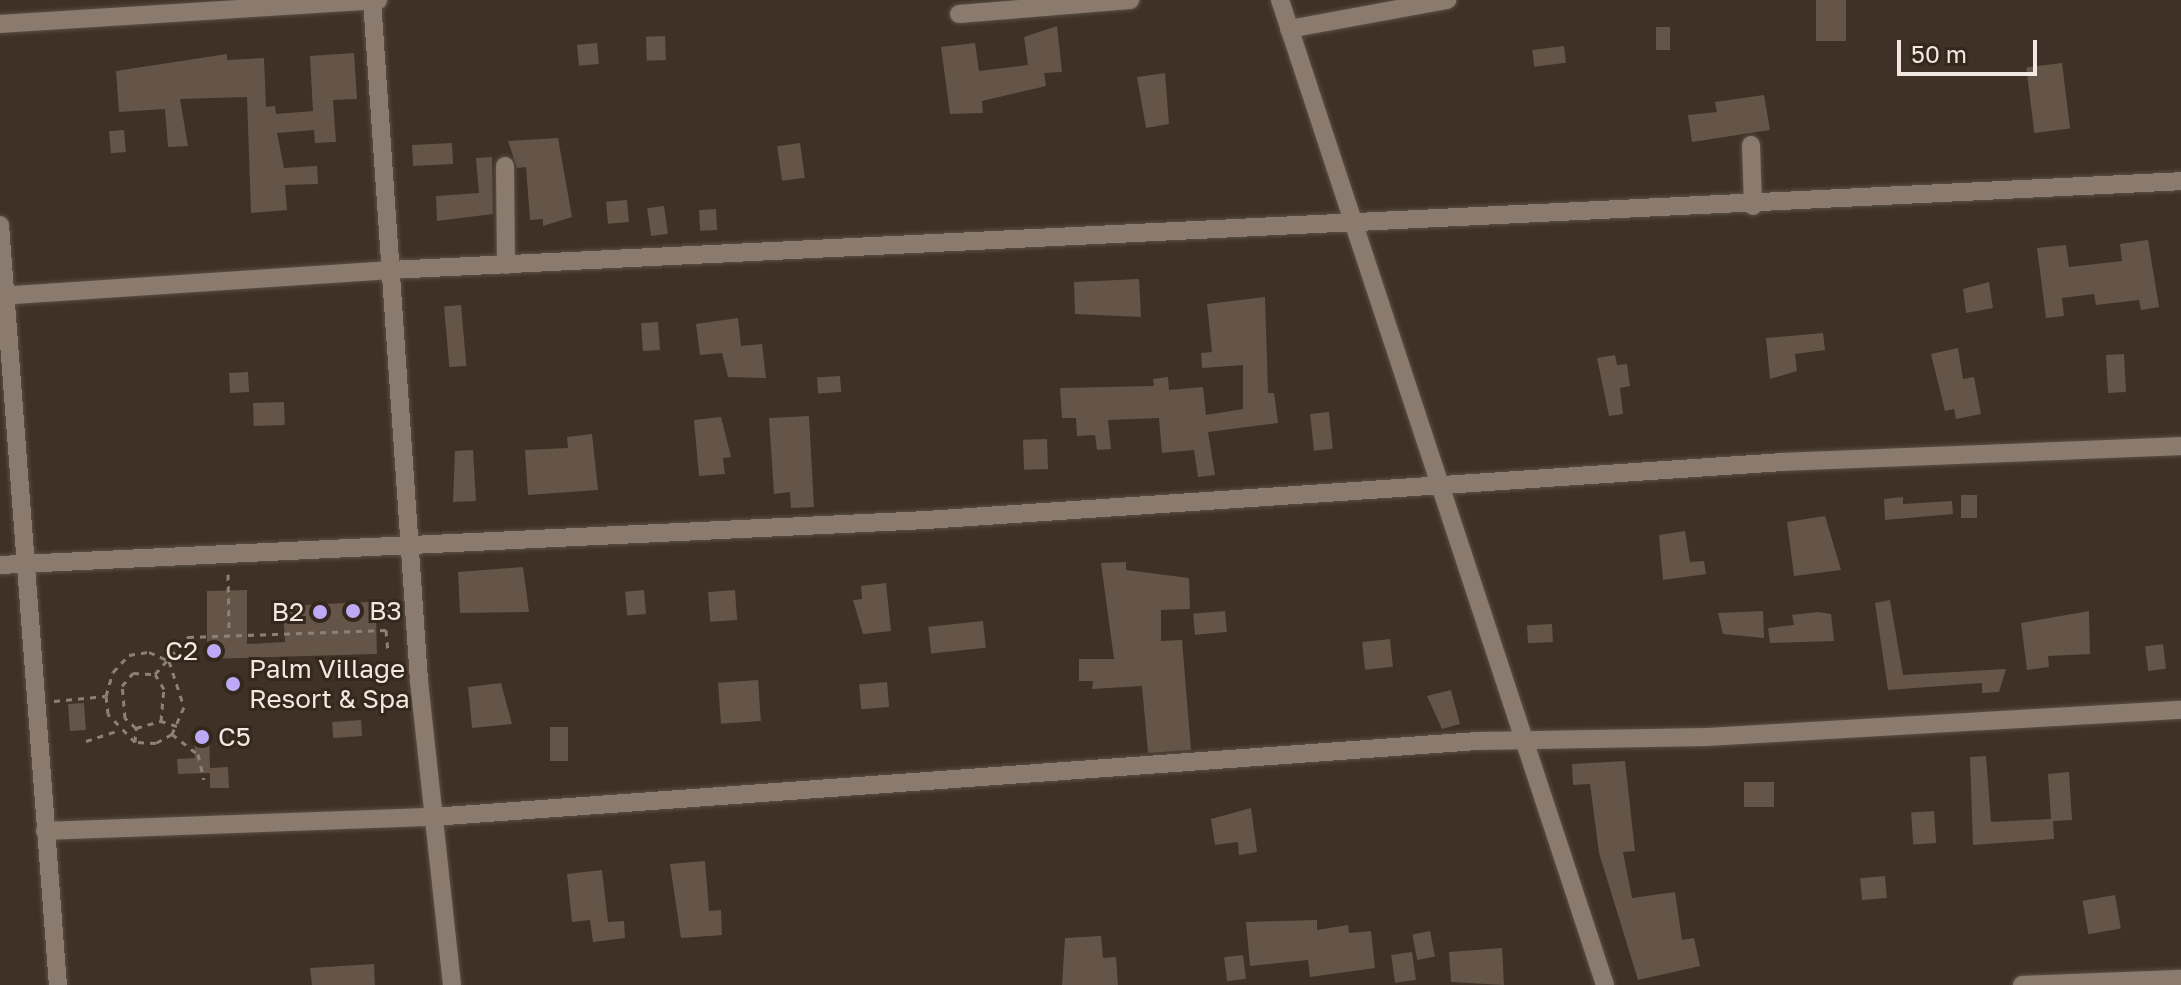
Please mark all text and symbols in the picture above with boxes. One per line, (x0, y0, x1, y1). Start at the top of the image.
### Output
scale bar (1901, 24, 2041, 74)
text: 50 m (1911, 39, 1967, 68)
place label: B3 (369, 595, 402, 627)
place label: B2 (272, 596, 304, 628)
marker: B3 (344, 602, 362, 620)
marker: B2 (311, 603, 329, 621)
place label: C2 (165, 635, 198, 667)
marker: C2 (205, 642, 223, 660)
place label: Palm Village Resort & Spa (249, 653, 410, 714)
marker: Palm Village Resort & Spa (224, 675, 242, 693)
place label: C5 (218, 721, 251, 753)
marker: C5 (193, 728, 211, 746)

